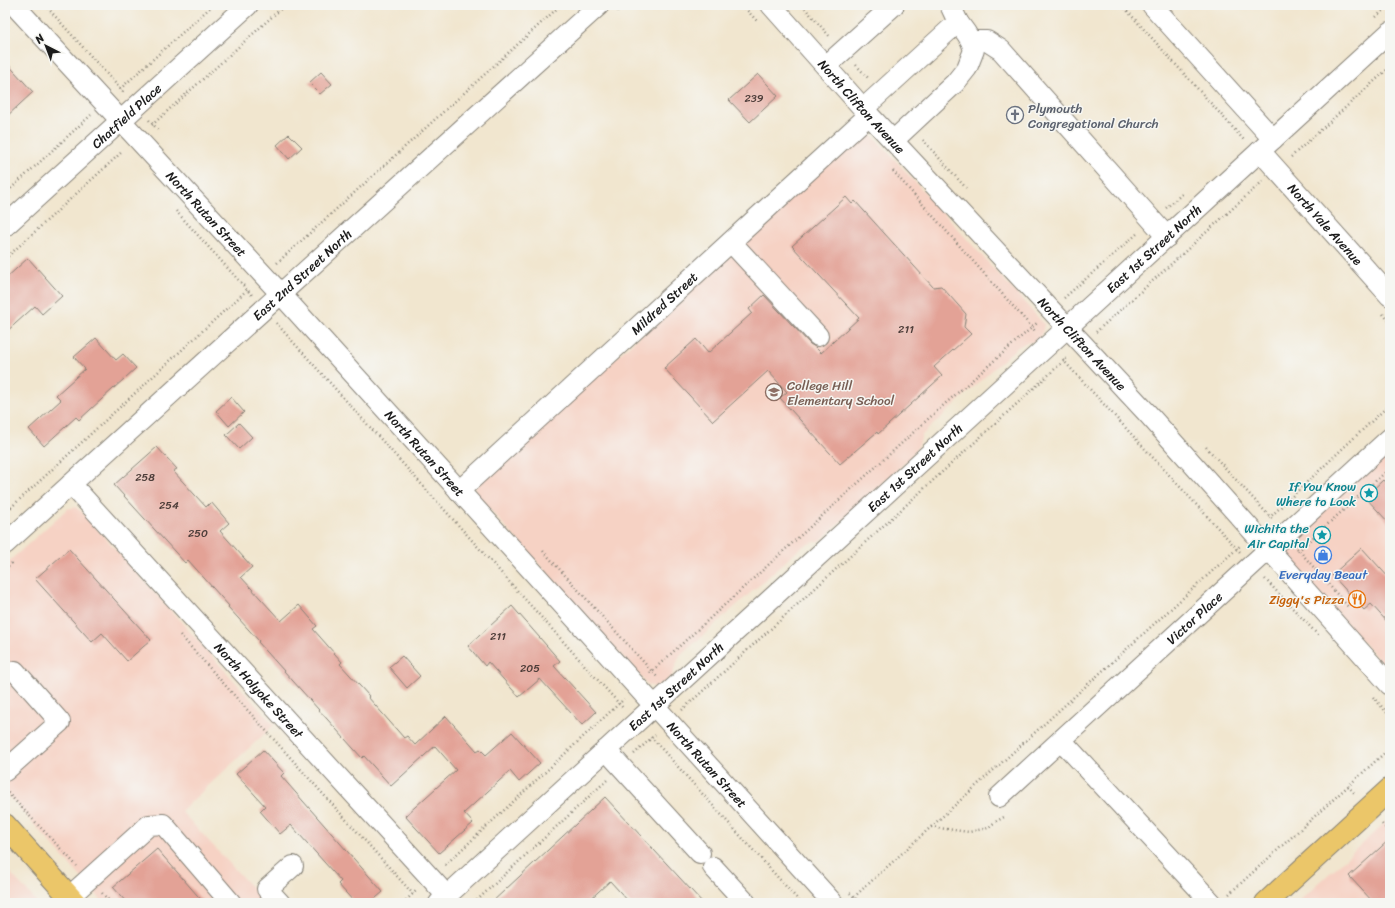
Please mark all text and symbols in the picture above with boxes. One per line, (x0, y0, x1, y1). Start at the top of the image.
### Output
north arrow (26, 26, 66, 66)
text: N (30, 29, 49, 49)
street label: North Clifton Avenue (812, 54, 911, 160)
street label: Chatfield Place (86, 77, 167, 154)
house number: 239 (744, 89, 764, 108)
place label: Plymouth Congregational Church (1028, 97, 1159, 135)
church icon: Plymouth Congregational Church (1005, 105, 1025, 125)
street label: North Rutan Street (160, 165, 253, 263)
street label: North Yale Avenue (1282, 178, 1368, 271)
street label: East 1st Street North (1101, 199, 1207, 299)
street label: East 2nd Street North (247, 223, 358, 326)
street label: Mildred Street (625, 266, 704, 341)
street label: North Clifton Avenue (1032, 292, 1132, 397)
house number: 211 (898, 320, 914, 339)
place label: College Hill Elementary School (787, 374, 895, 412)
school or university icon: College Hill Elementary School (764, 382, 784, 402)
street label: North Rutan Street (379, 404, 471, 502)
street label: East 1st Street North (862, 417, 968, 518)
house number: 258 (135, 468, 155, 487)
place label: If You Know Where to Look (1276, 475, 1356, 513)
place icon: If You Know Where to Look (1359, 483, 1379, 503)
house number: 254 (159, 496, 179, 515)
place label: Wichita the Air Capital (1244, 517, 1309, 555)
house number: 250 (188, 524, 208, 543)
place icon: Wichita the Air Capital (1312, 525, 1332, 545)
shop icon: Everyday Beaut (1313, 545, 1333, 565)
place label: Everyday Beaut (1279, 563, 1368, 586)
street label: Victor Place (1161, 586, 1228, 650)
place label: Ziggy's Pizza (1269, 588, 1344, 611)
restaurant icon: Ziggy's Pizza (1347, 589, 1367, 609)
house number: 211 (490, 627, 506, 646)
street label: East 1st Street North (623, 636, 729, 737)
street label: North Holyoke Street (208, 637, 309, 745)
house number: 205 (520, 659, 540, 678)
street label: North Rutan Street (661, 716, 753, 814)

